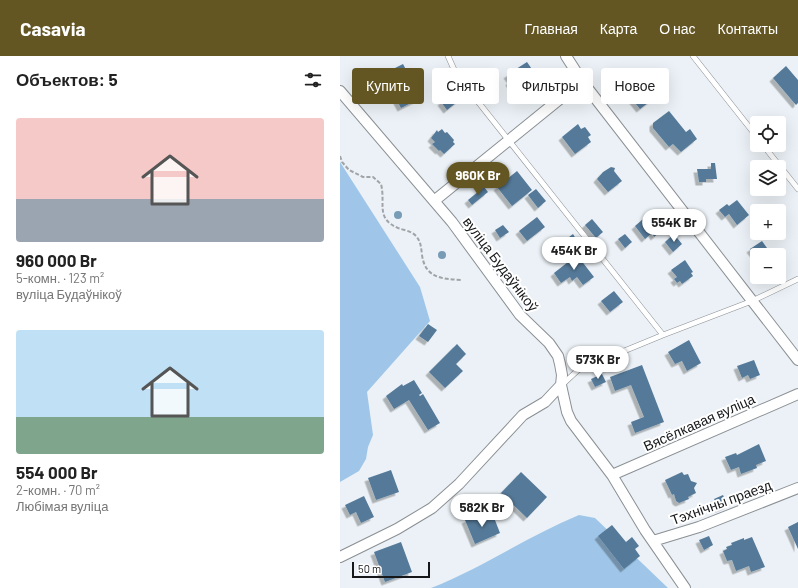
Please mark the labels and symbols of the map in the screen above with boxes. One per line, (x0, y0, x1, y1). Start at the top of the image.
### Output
pin: 960K Br (441, 162, 515, 196)
pin: 554K Br (637, 209, 711, 243)
street label: вуліца Будаўнікоў (460, 213, 542, 315)
pin: 454K Br (537, 237, 611, 271)
pin: 573K Br (561, 346, 635, 380)
street label: Вясёлкавая вуліца (641, 390, 758, 454)
street label: Тэхнічны праезд (668, 476, 774, 528)
pin: 582K Br (445, 494, 519, 528)
scale bar (352, 560, 430, 579)

